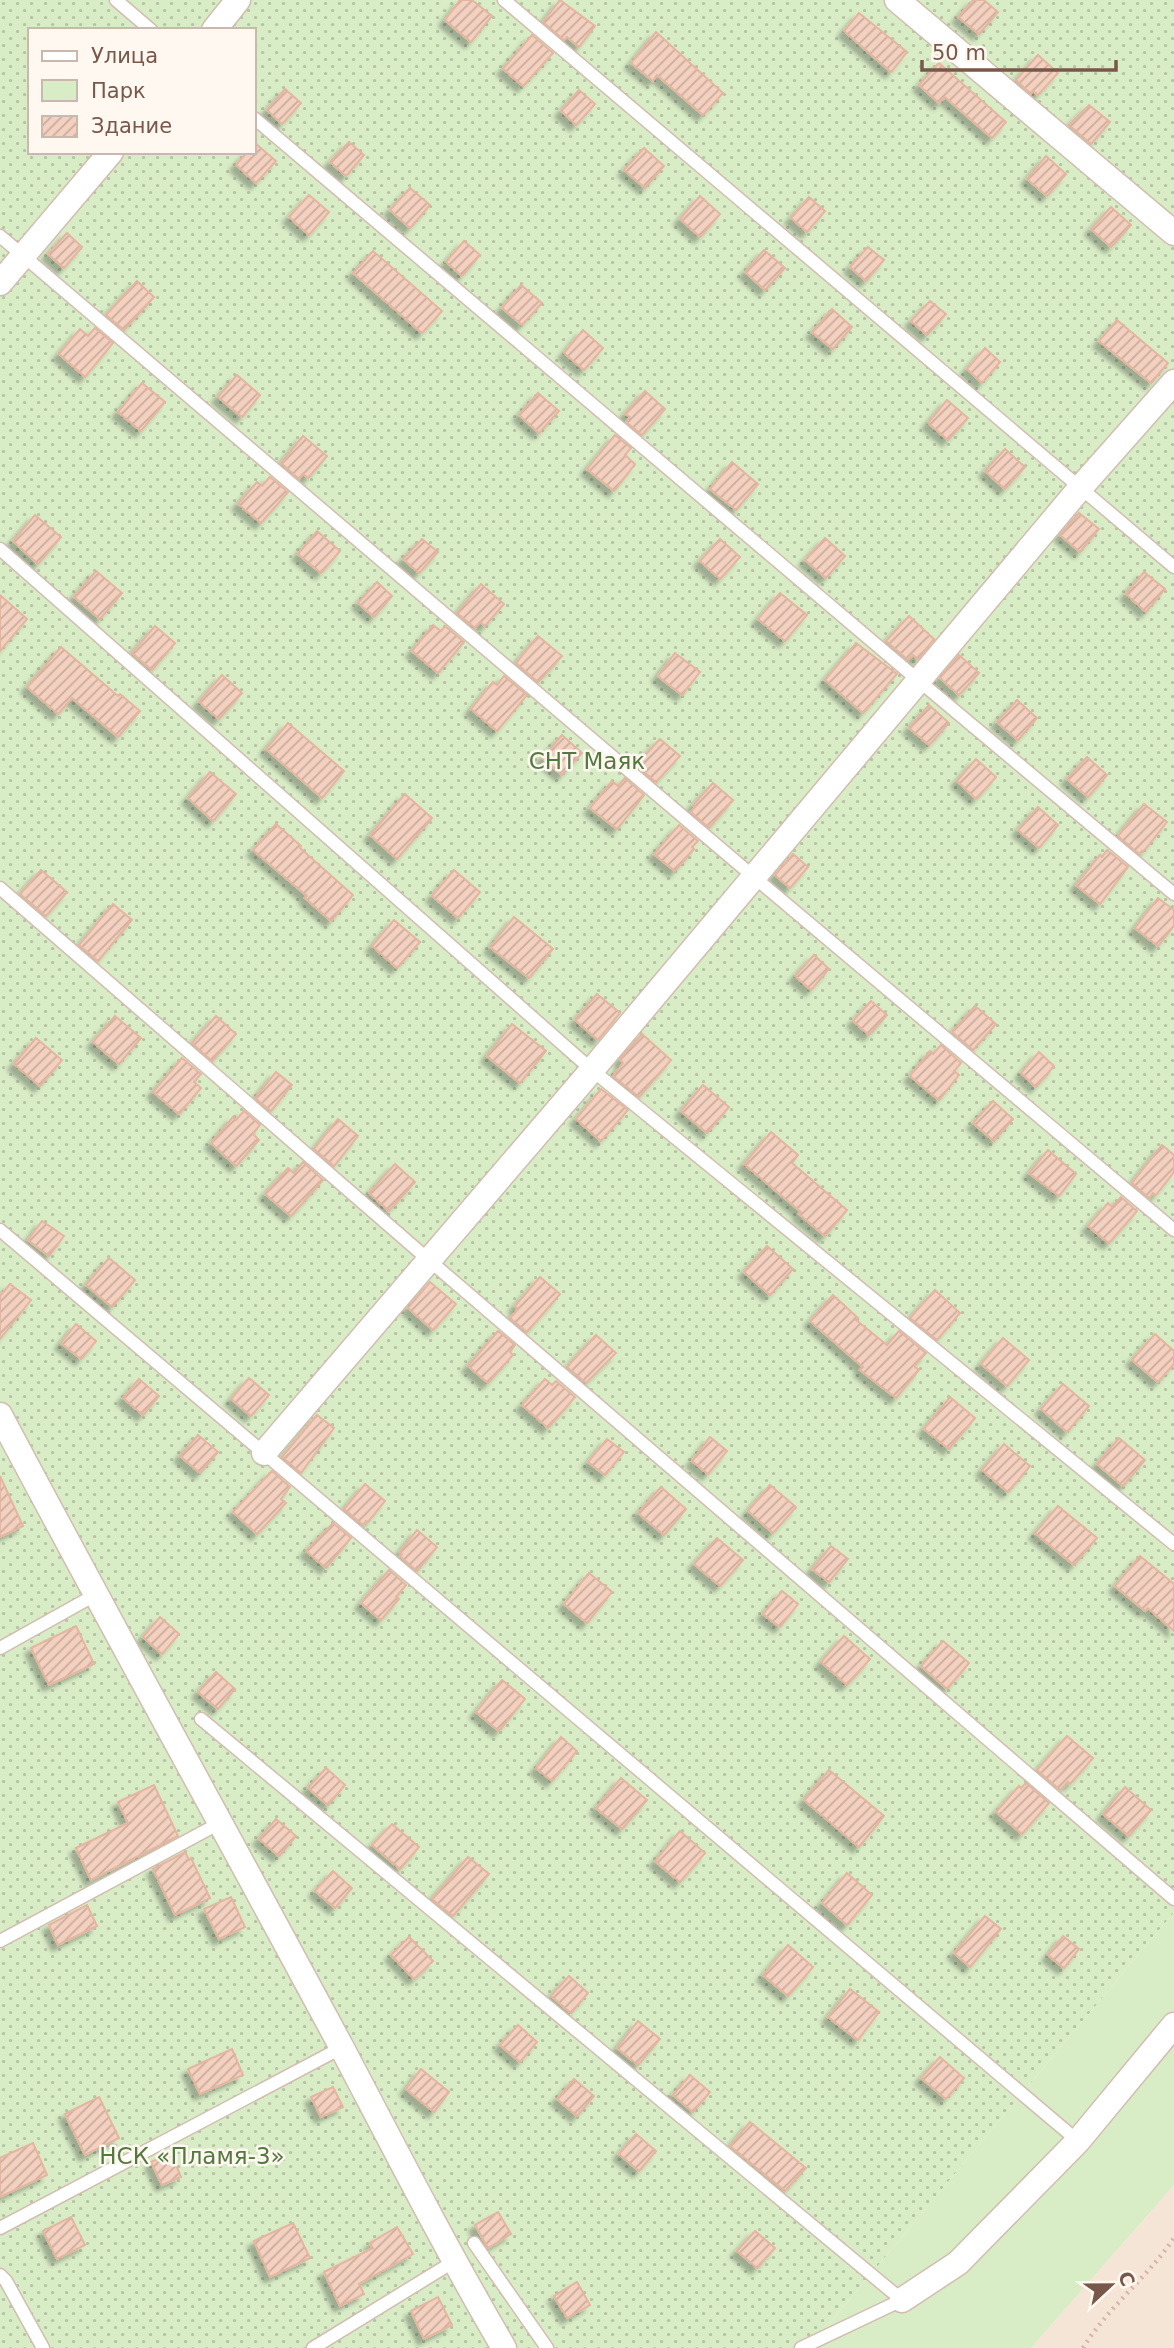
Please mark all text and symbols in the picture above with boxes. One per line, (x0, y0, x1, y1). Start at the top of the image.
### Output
legend (28, 28, 256, 154)
scale bar (922, 28, 1116, 72)
text: 50 m (932, 41, 986, 65)
text: Улица (91, 44, 158, 68)
text: Парк (91, 79, 146, 103)
text: Здание (91, 114, 172, 138)
park label: СНТ Маяк (529, 748, 645, 774)
park label: НСК «Пламя-3» (99, 2143, 285, 2169)
north arrow (1076, 2250, 1146, 2320)
text: С (1114, 2268, 1140, 2289)

